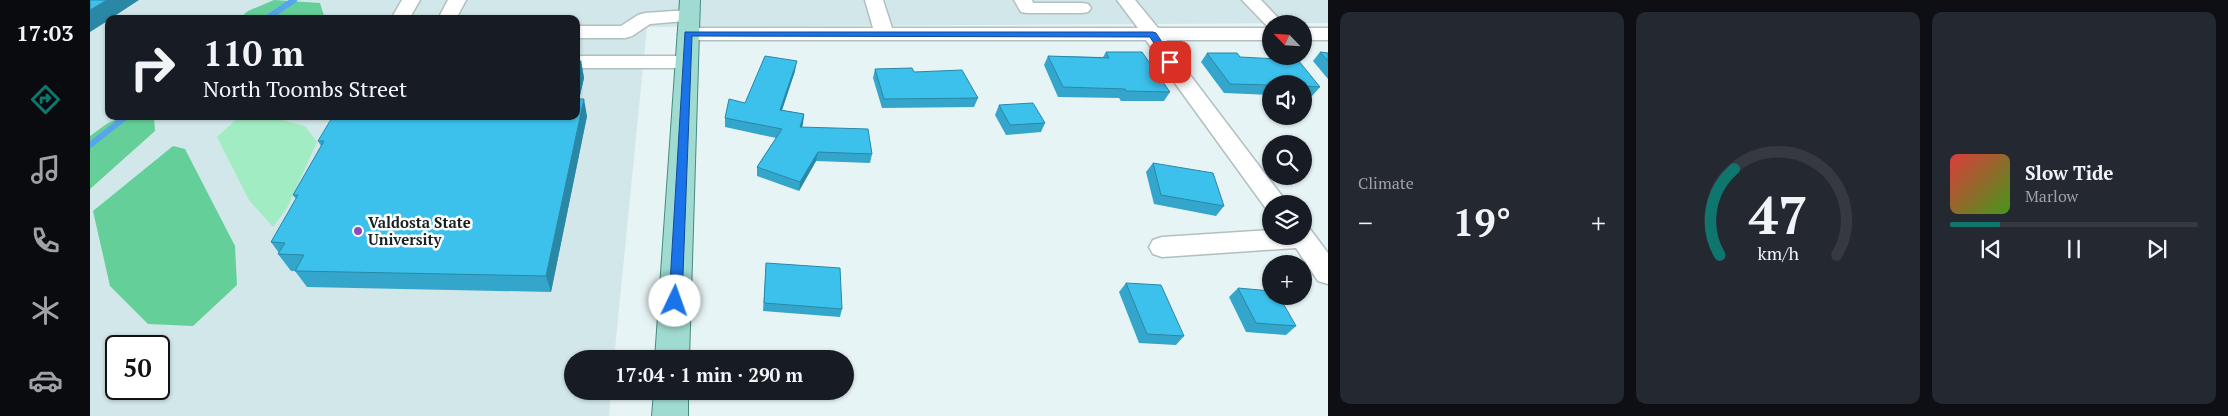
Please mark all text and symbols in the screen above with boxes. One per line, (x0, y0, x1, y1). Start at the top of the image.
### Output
north arrow (1262, 15, 1312, 65)
map controls (1262, 15, 1312, 305)
text: 17:03 (16, 18, 74, 47)
text: 110 m (203, 30, 304, 76)
icon: right (120, 35, 185, 100)
pin (1149, 41, 1191, 83)
icon: arrive (1156, 48, 1184, 76)
text: North Toombs Street (203, 74, 407, 103)
button: sound (1262, 75, 1312, 125)
icon: directions (28, 82, 63, 117)
button: search (1262, 135, 1312, 185)
icon: music (28, 152, 63, 187)
text: Slow Tide (2025, 160, 2114, 185)
text: Climate (1358, 172, 1414, 194)
text: 47 (1749, 180, 1807, 249)
text: Marlow (2025, 185, 2078, 207)
button: layers (1262, 195, 1312, 245)
text: 19° (1453, 197, 1511, 247)
text: − (1358, 204, 1373, 241)
text: + (1591, 204, 1606, 241)
place label: Valdosta State University (368, 212, 471, 249)
icon: phone (28, 223, 63, 258)
marker: Valdosta State University (352, 225, 364, 237)
icon: previous (1977, 235, 2005, 263)
icon: pause (2060, 235, 2088, 263)
icon: next (2143, 235, 2171, 263)
text: km/h (1757, 241, 1799, 265)
button: + (1262, 255, 1312, 305)
position arrow (648, 274, 700, 326)
icon: climate (28, 293, 63, 328)
speed limit sign: 50 (105, 335, 170, 400)
text: 17:04 · 1 min · 290 m (615, 362, 803, 387)
icon: car (28, 363, 63, 398)

